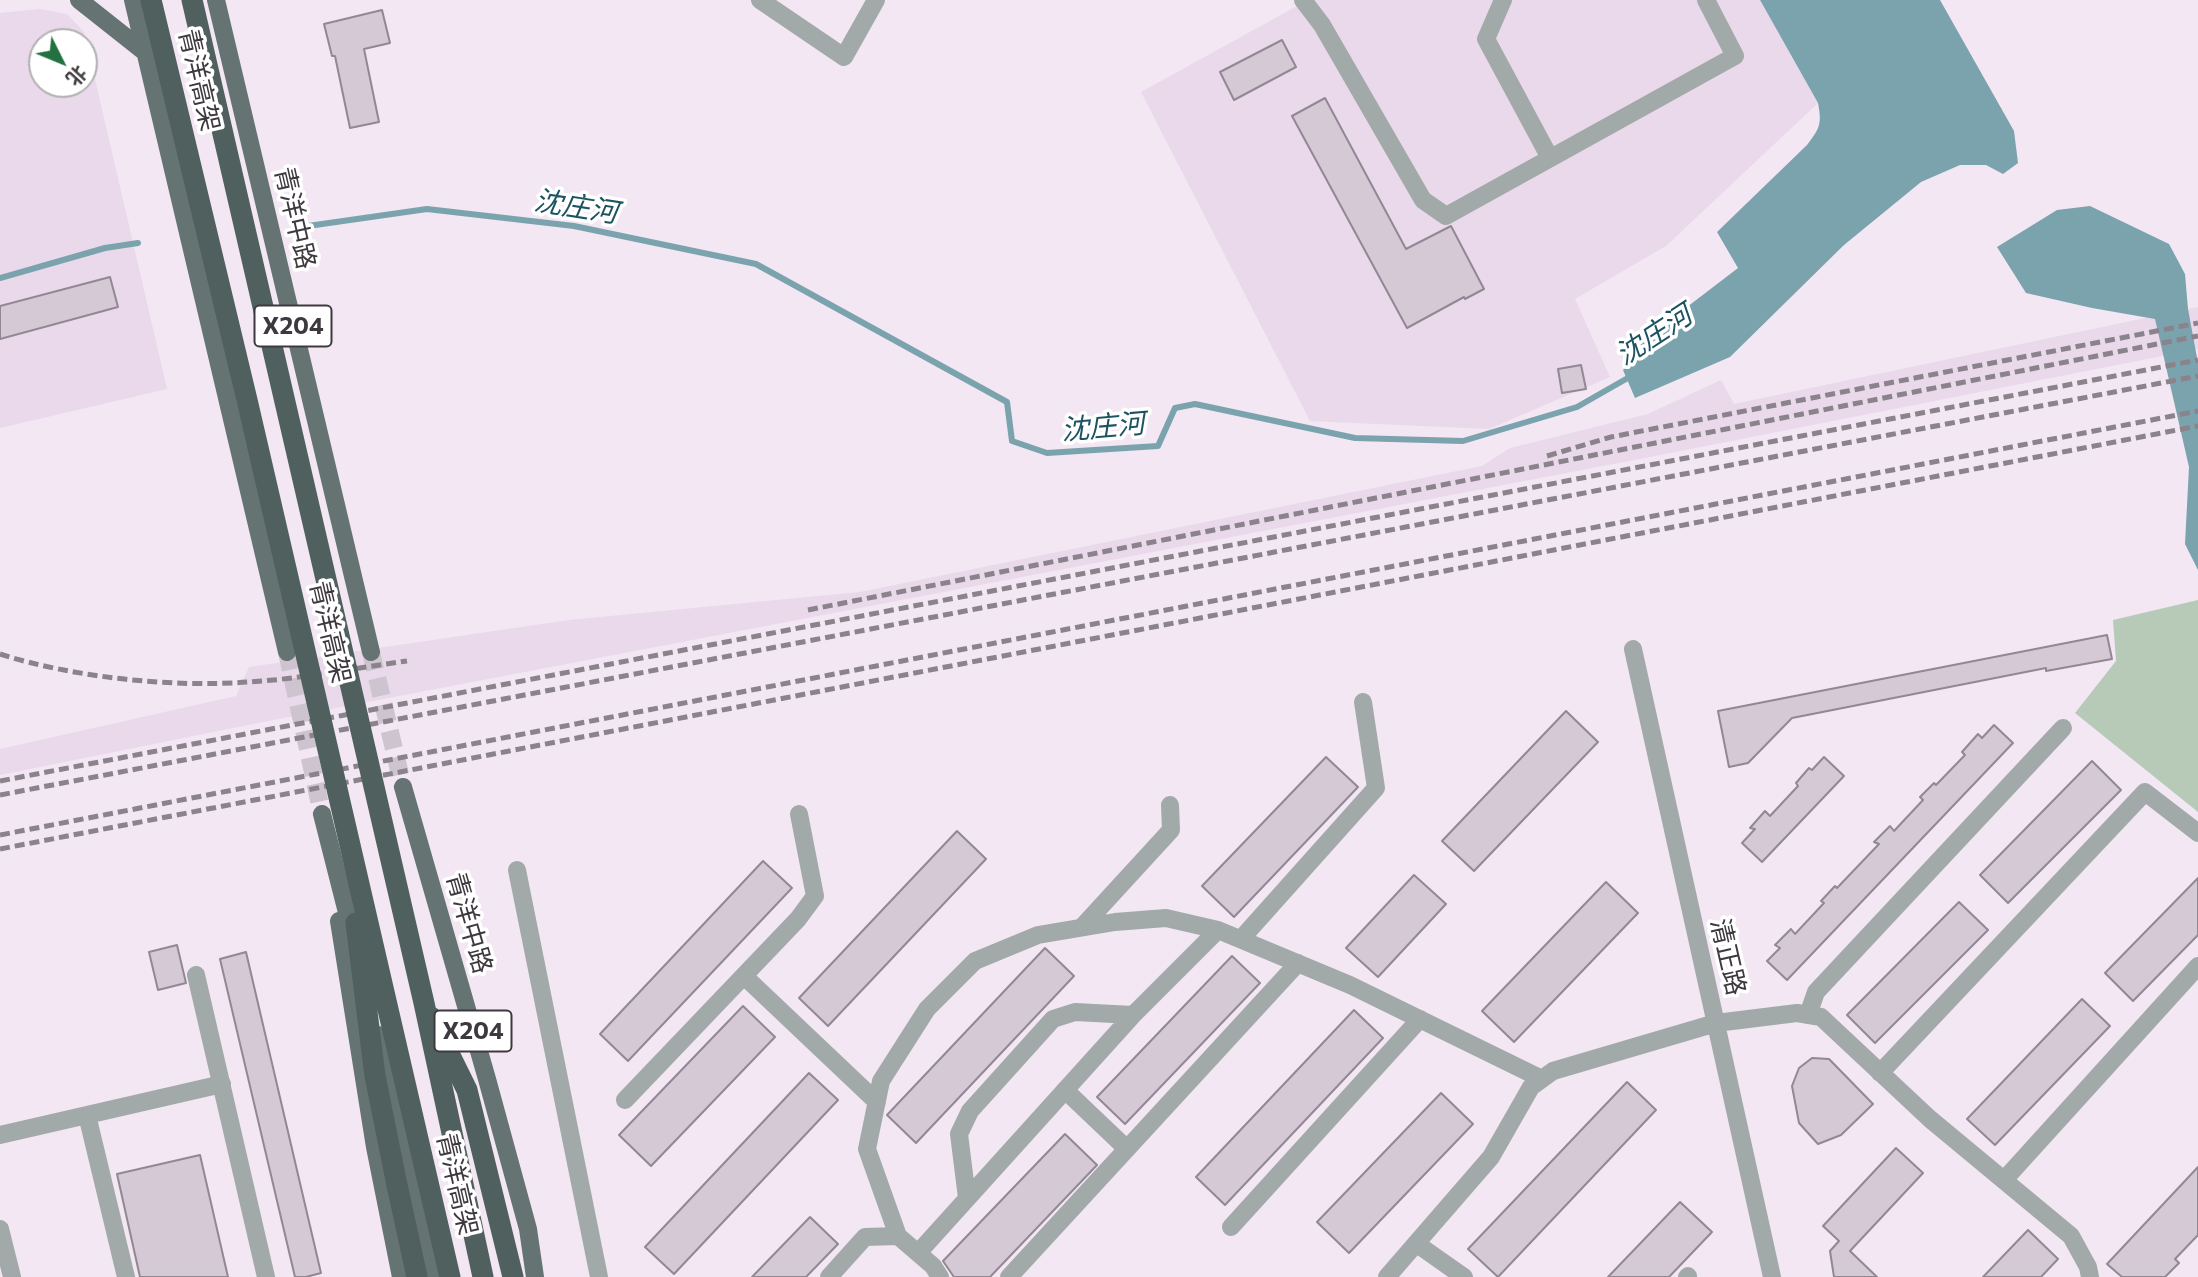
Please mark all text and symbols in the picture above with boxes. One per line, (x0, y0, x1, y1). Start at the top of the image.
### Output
street label: 青洋高架 (172, 26, 226, 134)
north arrow (28, 28, 98, 98)
text: 北 (62, 61, 92, 91)
street label: 青洋中路 (268, 164, 322, 272)
water label: 沈庄河 (532, 184, 620, 230)
water label: 沈庄河 (1610, 298, 1698, 372)
road number: X204 (254, 306, 332, 346)
water label: 沈庄河 (1060, 407, 1146, 447)
street label: 青洋高架 (303, 578, 357, 686)
street label: 青洋中路 (440, 869, 498, 977)
street label: 清正路 (1704, 915, 1752, 999)
road number: X204 (434, 1010, 512, 1051)
street label: 青洋高架 (430, 1130, 484, 1238)

